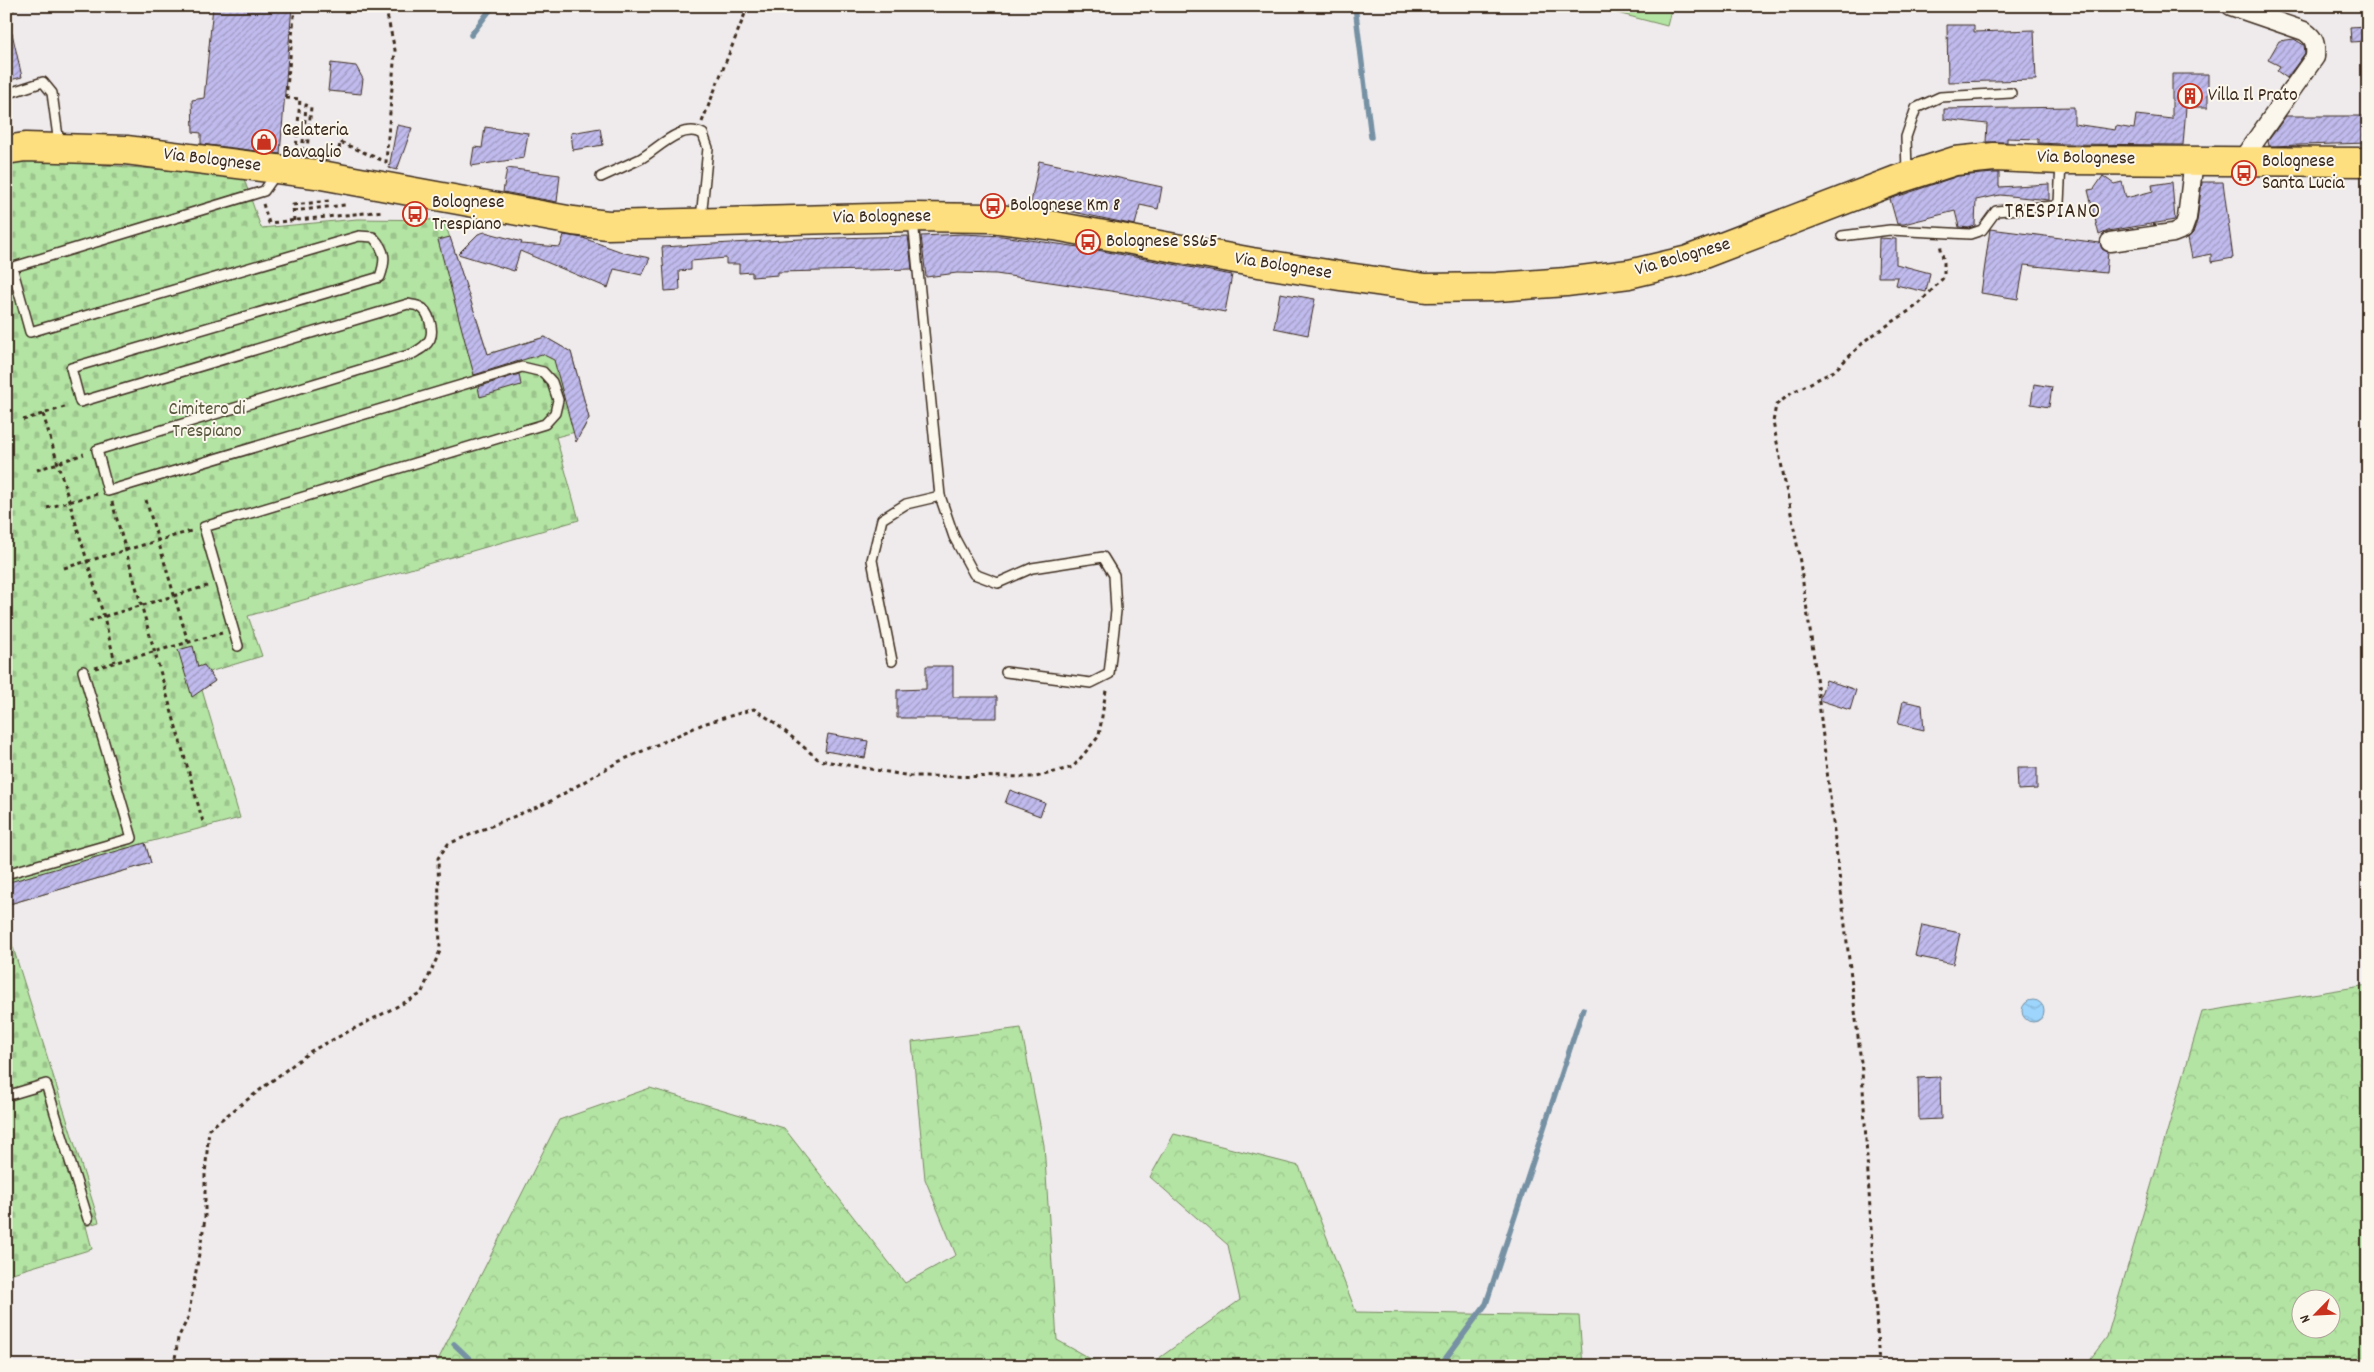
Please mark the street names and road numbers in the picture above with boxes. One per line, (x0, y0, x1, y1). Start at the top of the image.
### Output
street label: Via Bolognese (162, 142, 262, 180)
street label: Via Bolognese (2037, 145, 2135, 173)
street label: Via Bolognese (833, 204, 931, 232)
street label: Via Bolognese (1632, 231, 1734, 285)
street label: Via Bolognese (1232, 246, 1334, 288)

